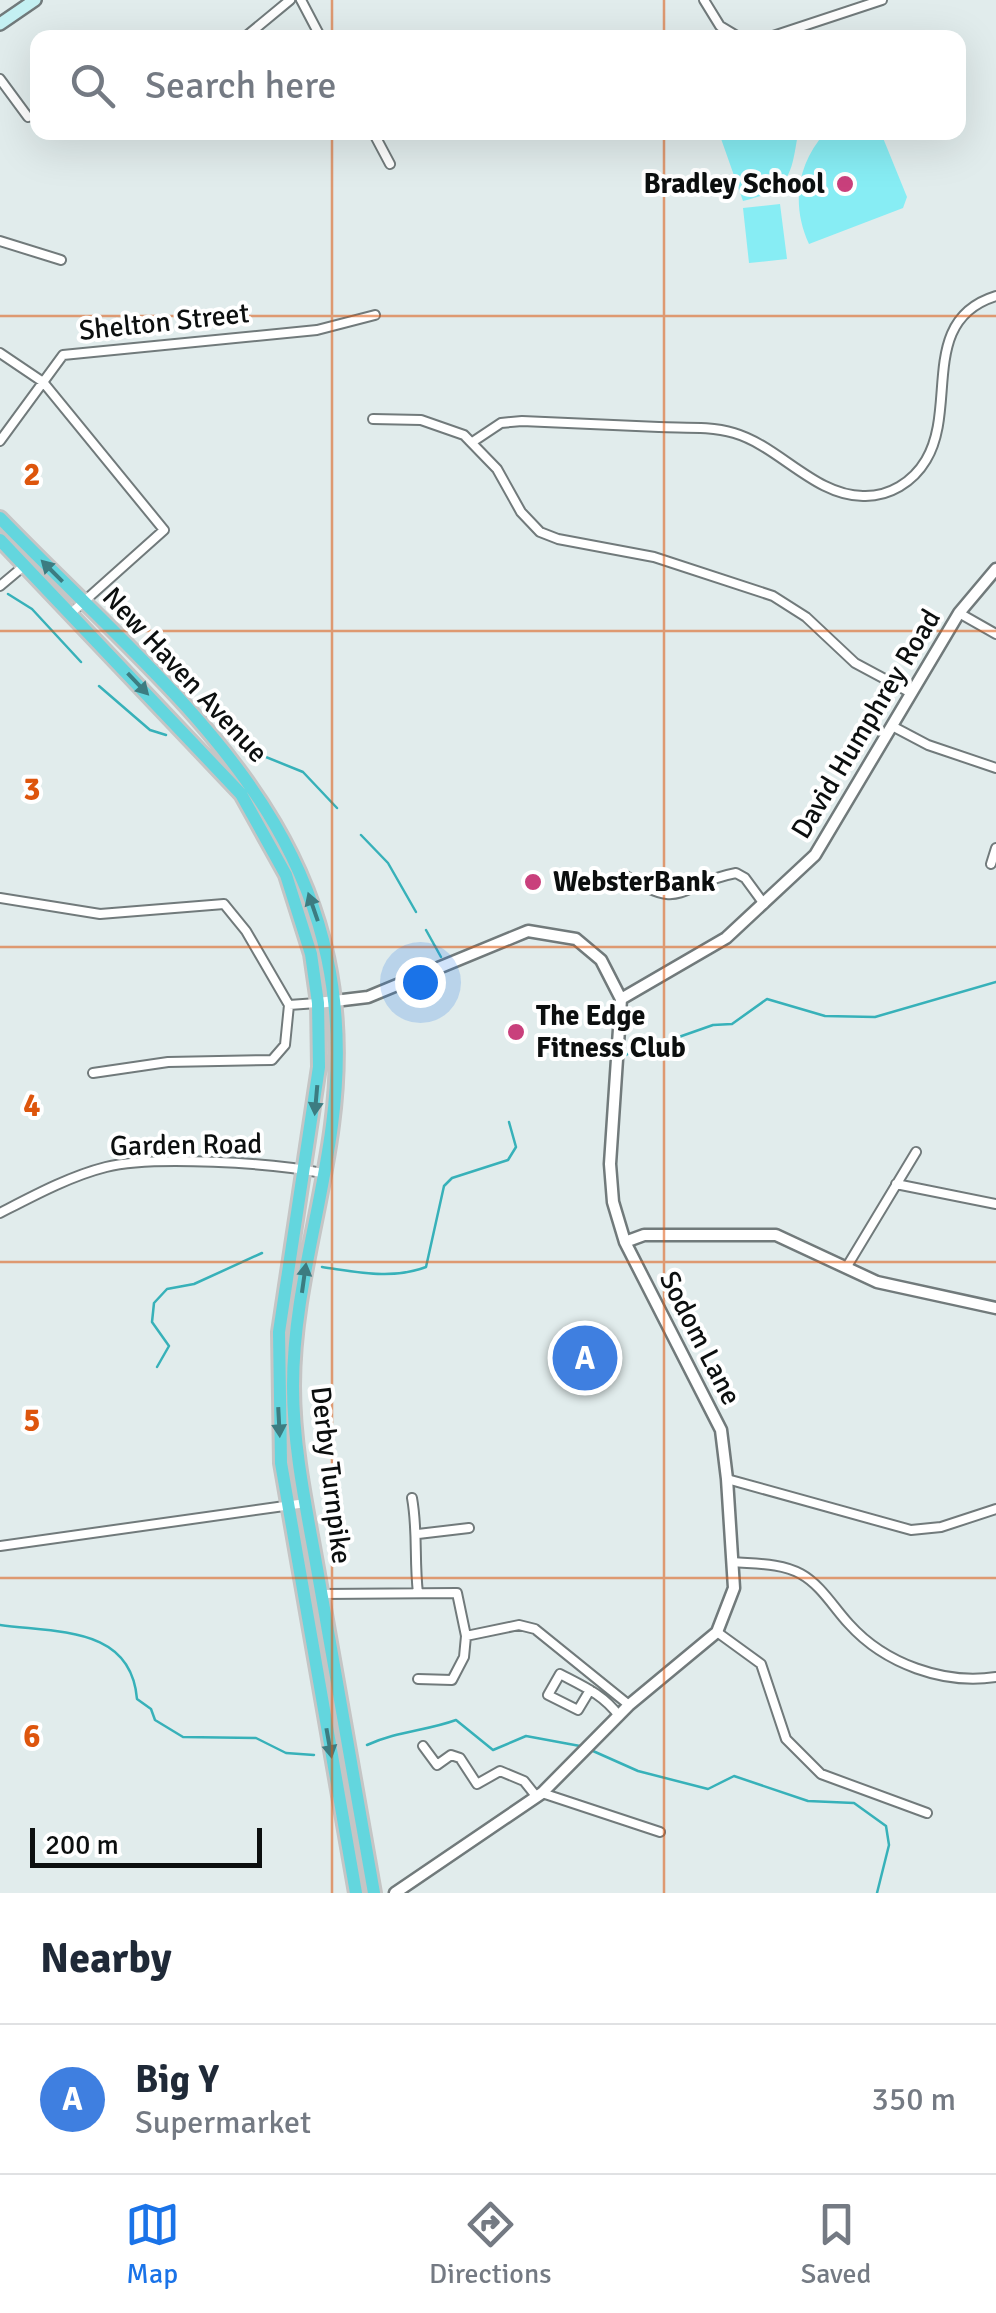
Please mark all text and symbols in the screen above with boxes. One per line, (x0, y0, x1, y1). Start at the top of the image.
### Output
search box (30, 30, 966, 140)
icon: search (65, 58, 120, 113)
text: Search here (145, 62, 337, 109)
place label: Bradley School (643, 167, 825, 201)
marker: Bradley School (834, 173, 856, 195)
street label: Shelton Street (77, 296, 251, 348)
text: 2 (23, 455, 41, 494)
one-way arrow (41, 560, 64, 584)
street label: New Haven Avenue (95, 580, 275, 770)
street label: David Humphrey Road (784, 603, 948, 845)
one-way arrow (126, 672, 149, 696)
text: 3 (23, 770, 41, 809)
place label: WebsterBank (553, 865, 716, 899)
marker: WebsterBank (522, 871, 544, 893)
one-way arrow (305, 891, 320, 921)
your location (395, 957, 446, 1008)
place label: The Edge Fitness Club (536, 999, 686, 1065)
marker: The Edge Fitness Club (505, 1021, 527, 1043)
one-way arrow (308, 1085, 324, 1117)
text: 4 (23, 1086, 41, 1125)
street label: Garden Road (109, 1127, 263, 1163)
one-way arrow (296, 1262, 312, 1293)
street label: Sodom Lane (652, 1265, 748, 1411)
pin: A (552, 1320, 618, 1396)
street label: Derby Turnpike (303, 1384, 359, 1566)
text: 5 (23, 1401, 41, 1440)
one-way arrow (271, 1407, 287, 1438)
text: 6 (23, 1717, 41, 1756)
one-way arrow (322, 1728, 337, 1759)
scale bar (30, 1823, 262, 1868)
text: 200 m (45, 1828, 119, 1862)
text: Nearby (40, 1933, 172, 1984)
text: Big Y (135, 2056, 219, 2103)
text: A (62, 2080, 83, 2119)
text: 350 m (872, 2080, 956, 2119)
text: Supermarket (135, 2103, 311, 2142)
tab: Map (125, 2197, 180, 2291)
tab: Directions (429, 2197, 551, 2291)
tab: Saved (801, 2197, 871, 2291)

